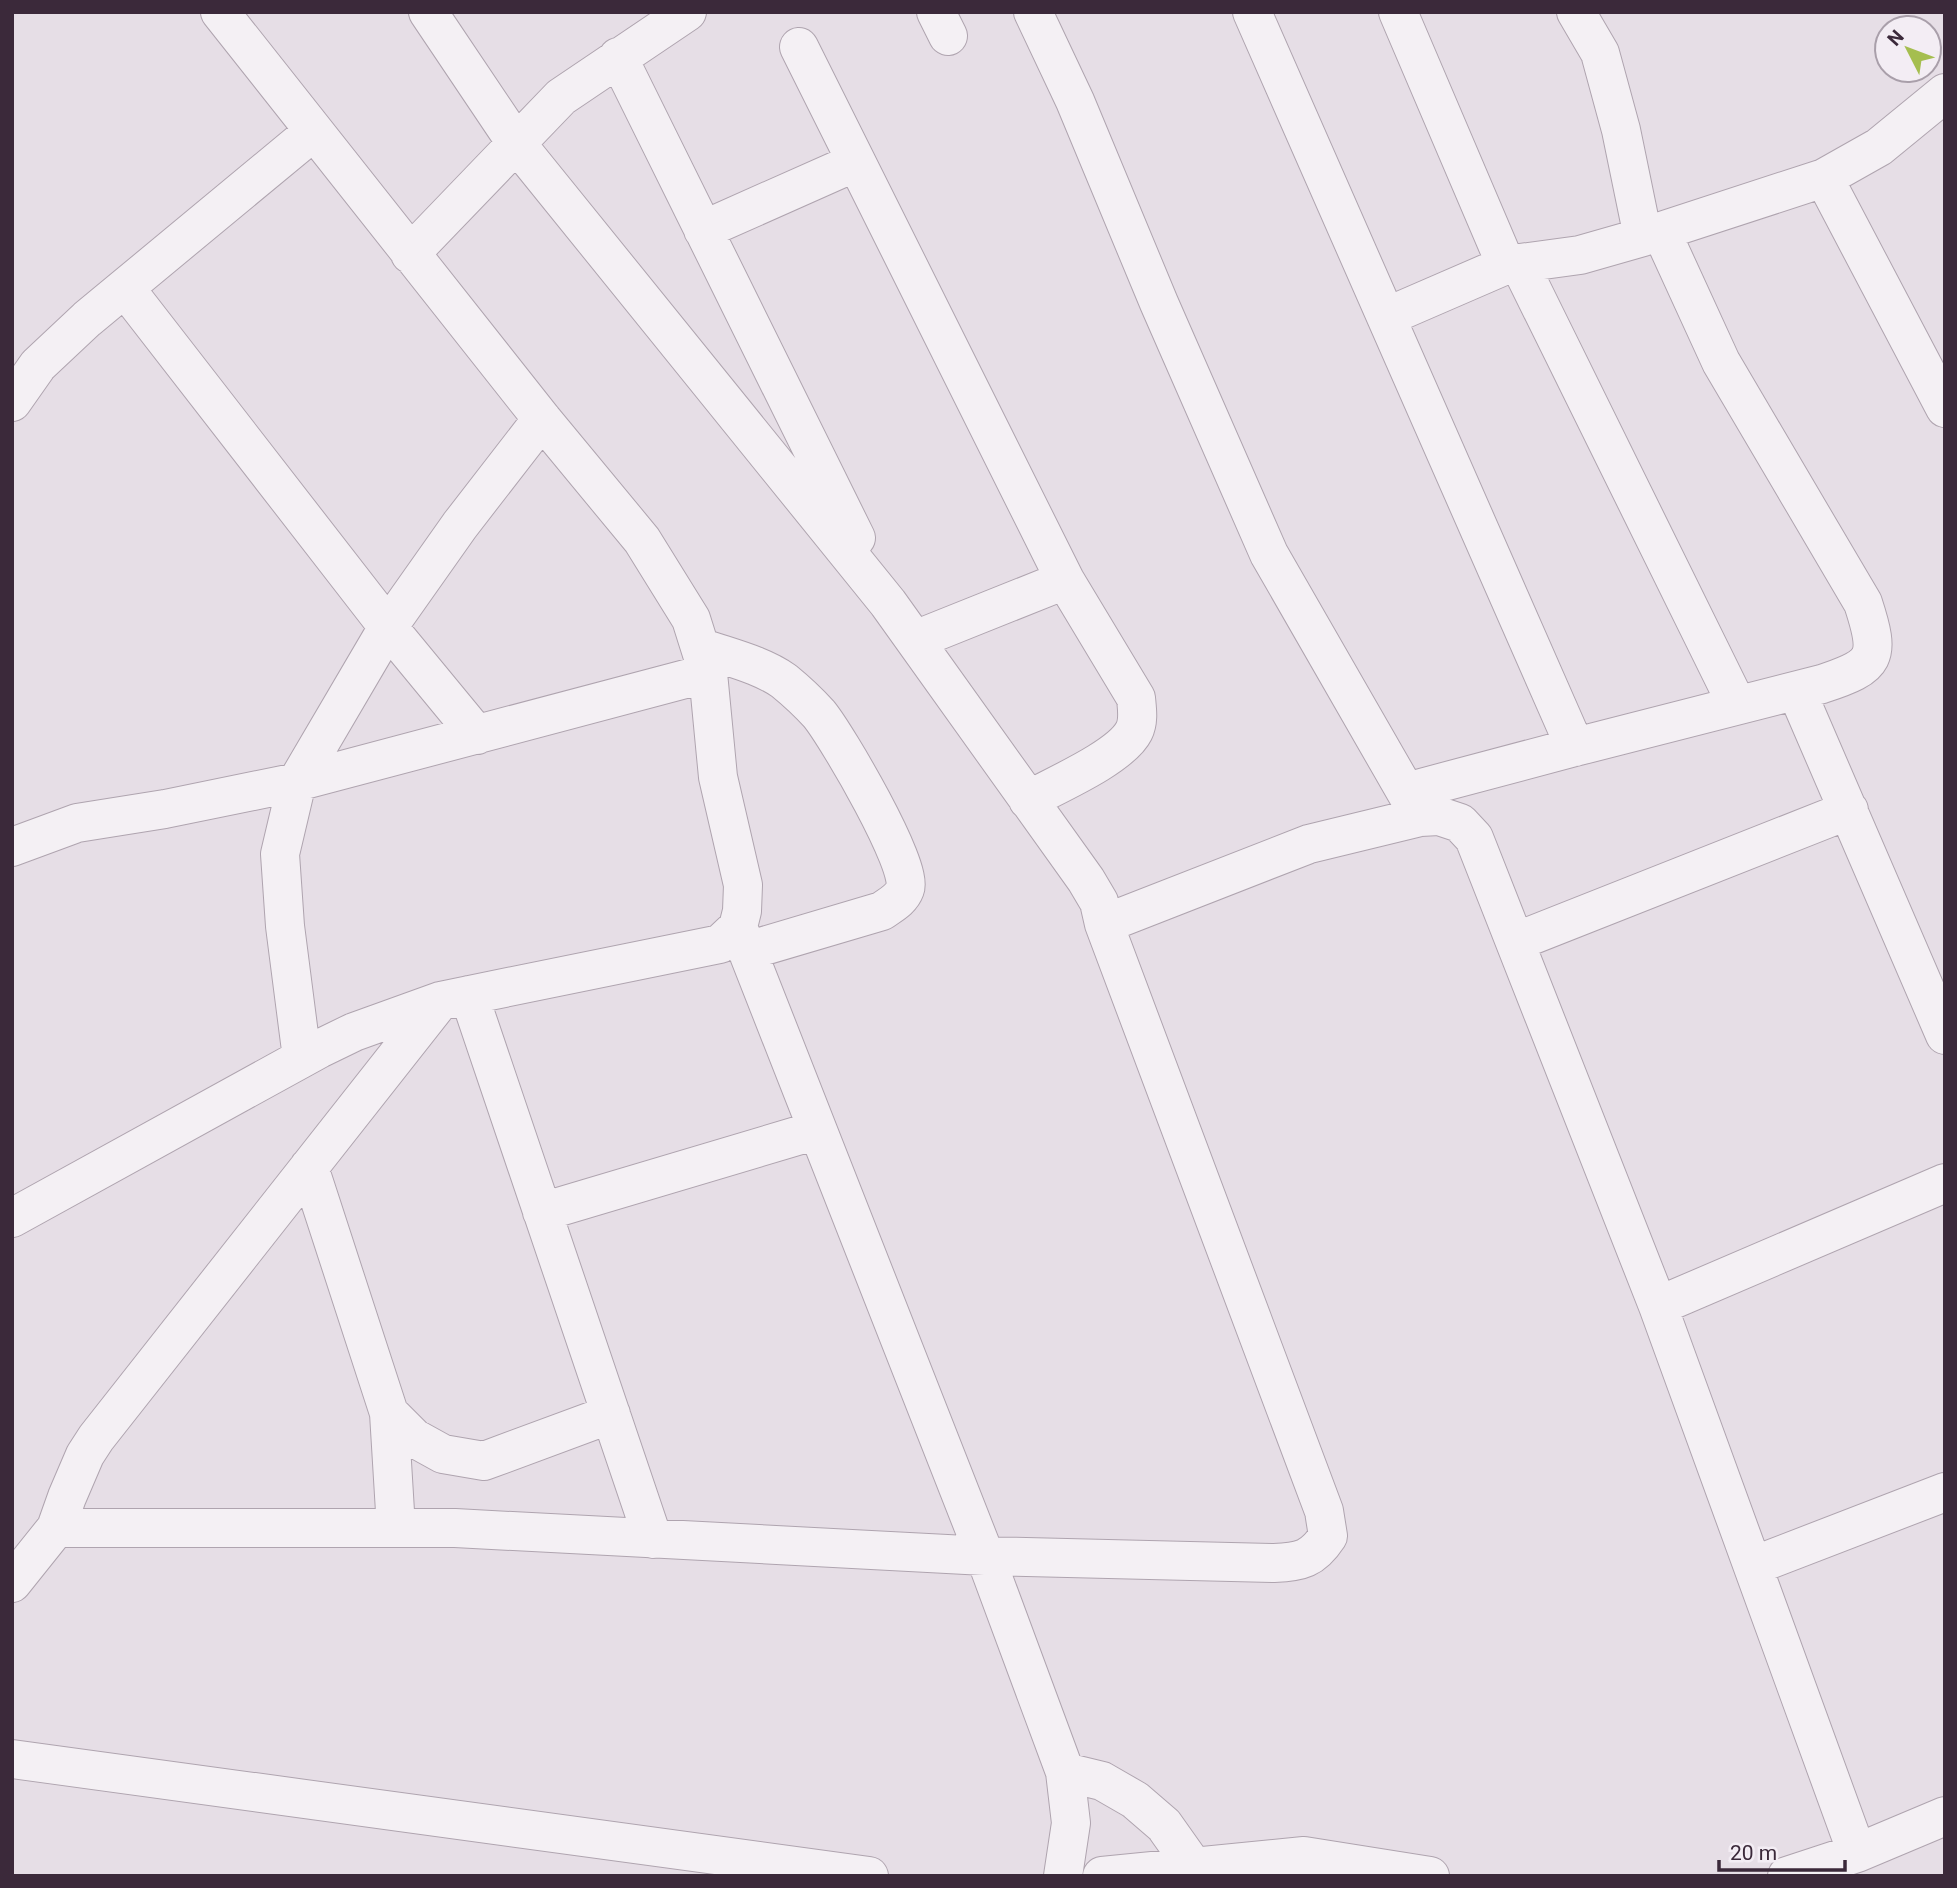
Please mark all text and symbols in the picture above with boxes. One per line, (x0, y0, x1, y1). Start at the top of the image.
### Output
north arrow (1873, 14, 1943, 84)
text: N (1883, 25, 1909, 51)
scale bar (1719, 1828, 1845, 1872)
text: 20 m (1730, 1841, 1777, 1865)

